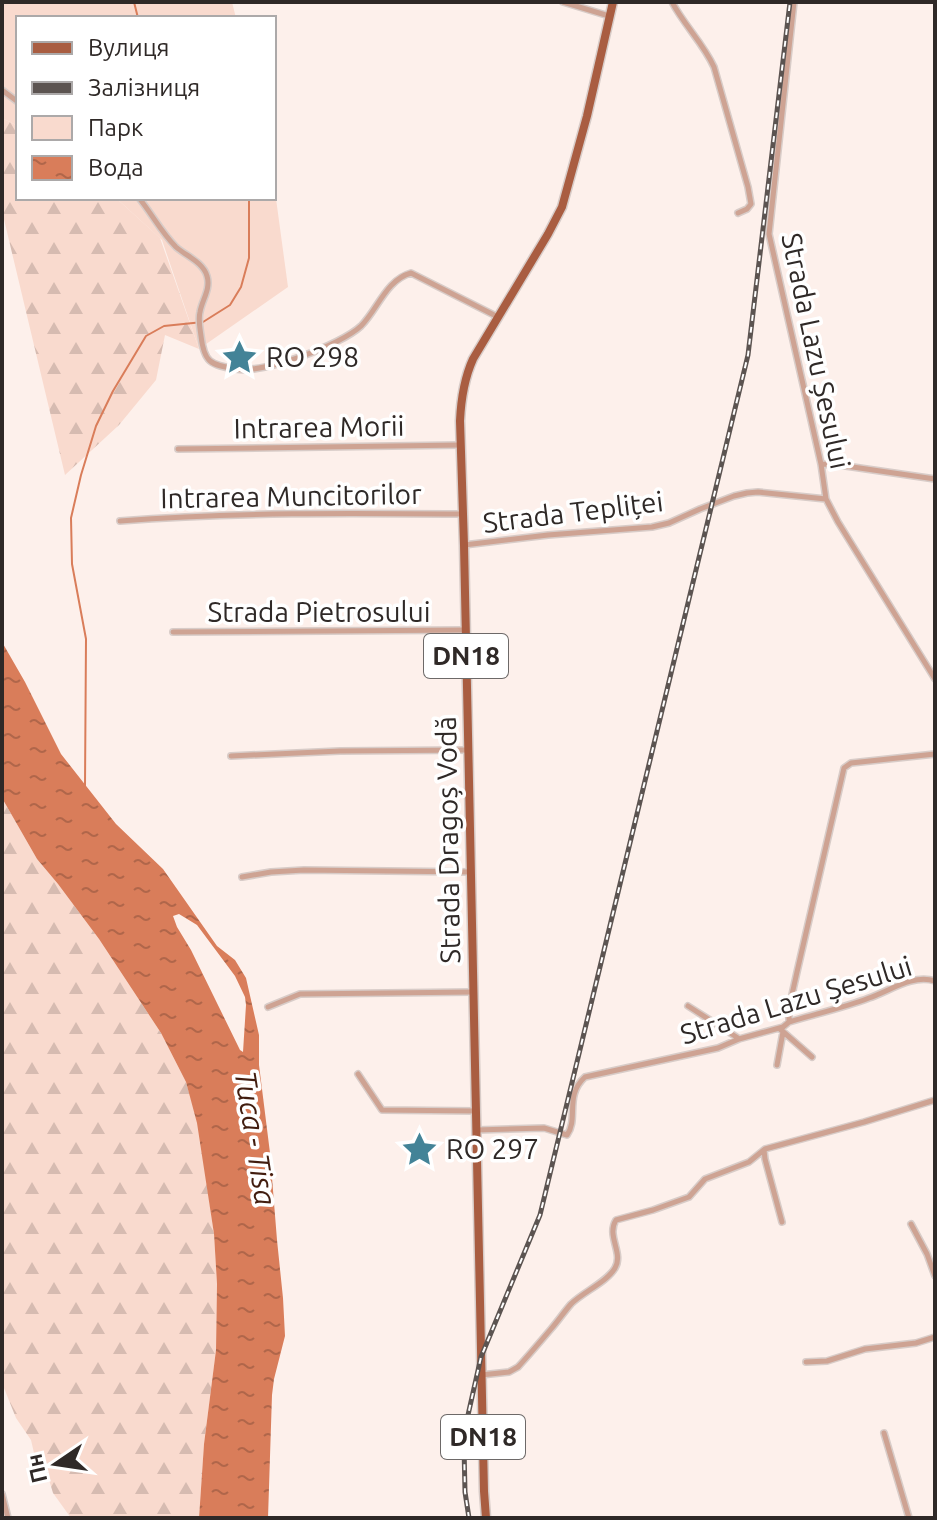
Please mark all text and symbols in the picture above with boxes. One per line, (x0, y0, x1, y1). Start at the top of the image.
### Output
legend (16, 16, 276, 200)
text: Вулиця (88, 34, 170, 61)
text: Залізниця (88, 74, 200, 101)
text: Парк (88, 114, 143, 141)
text: Вода (88, 154, 144, 181)
street label: Strada Lazu Șesului (776, 230, 857, 472)
place icon: RO 298 (221, 338, 259, 376)
place label: RO 298 (266, 341, 359, 372)
street label: Intrarea Morii (233, 410, 405, 443)
street label: Intrarea Muncitorilor (160, 478, 422, 513)
street label: Strada Tepliței (481, 485, 665, 538)
street label: Strada Pietrosului (207, 596, 431, 627)
road number: DN18 (424, 634, 508, 678)
street label: Strada Dragoș Vodă (430, 716, 465, 964)
street label: Strada Lazu Șesului (676, 950, 915, 1049)
water label: Тиса - Tisa (229, 1068, 283, 1208)
place icon: RO 297 (401, 1130, 439, 1168)
place label: RO 297 (446, 1133, 539, 1164)
road number: DN18 (441, 1415, 525, 1459)
north arrow (16, 1424, 96, 1504)
text: Пн (21, 1452, 51, 1485)

